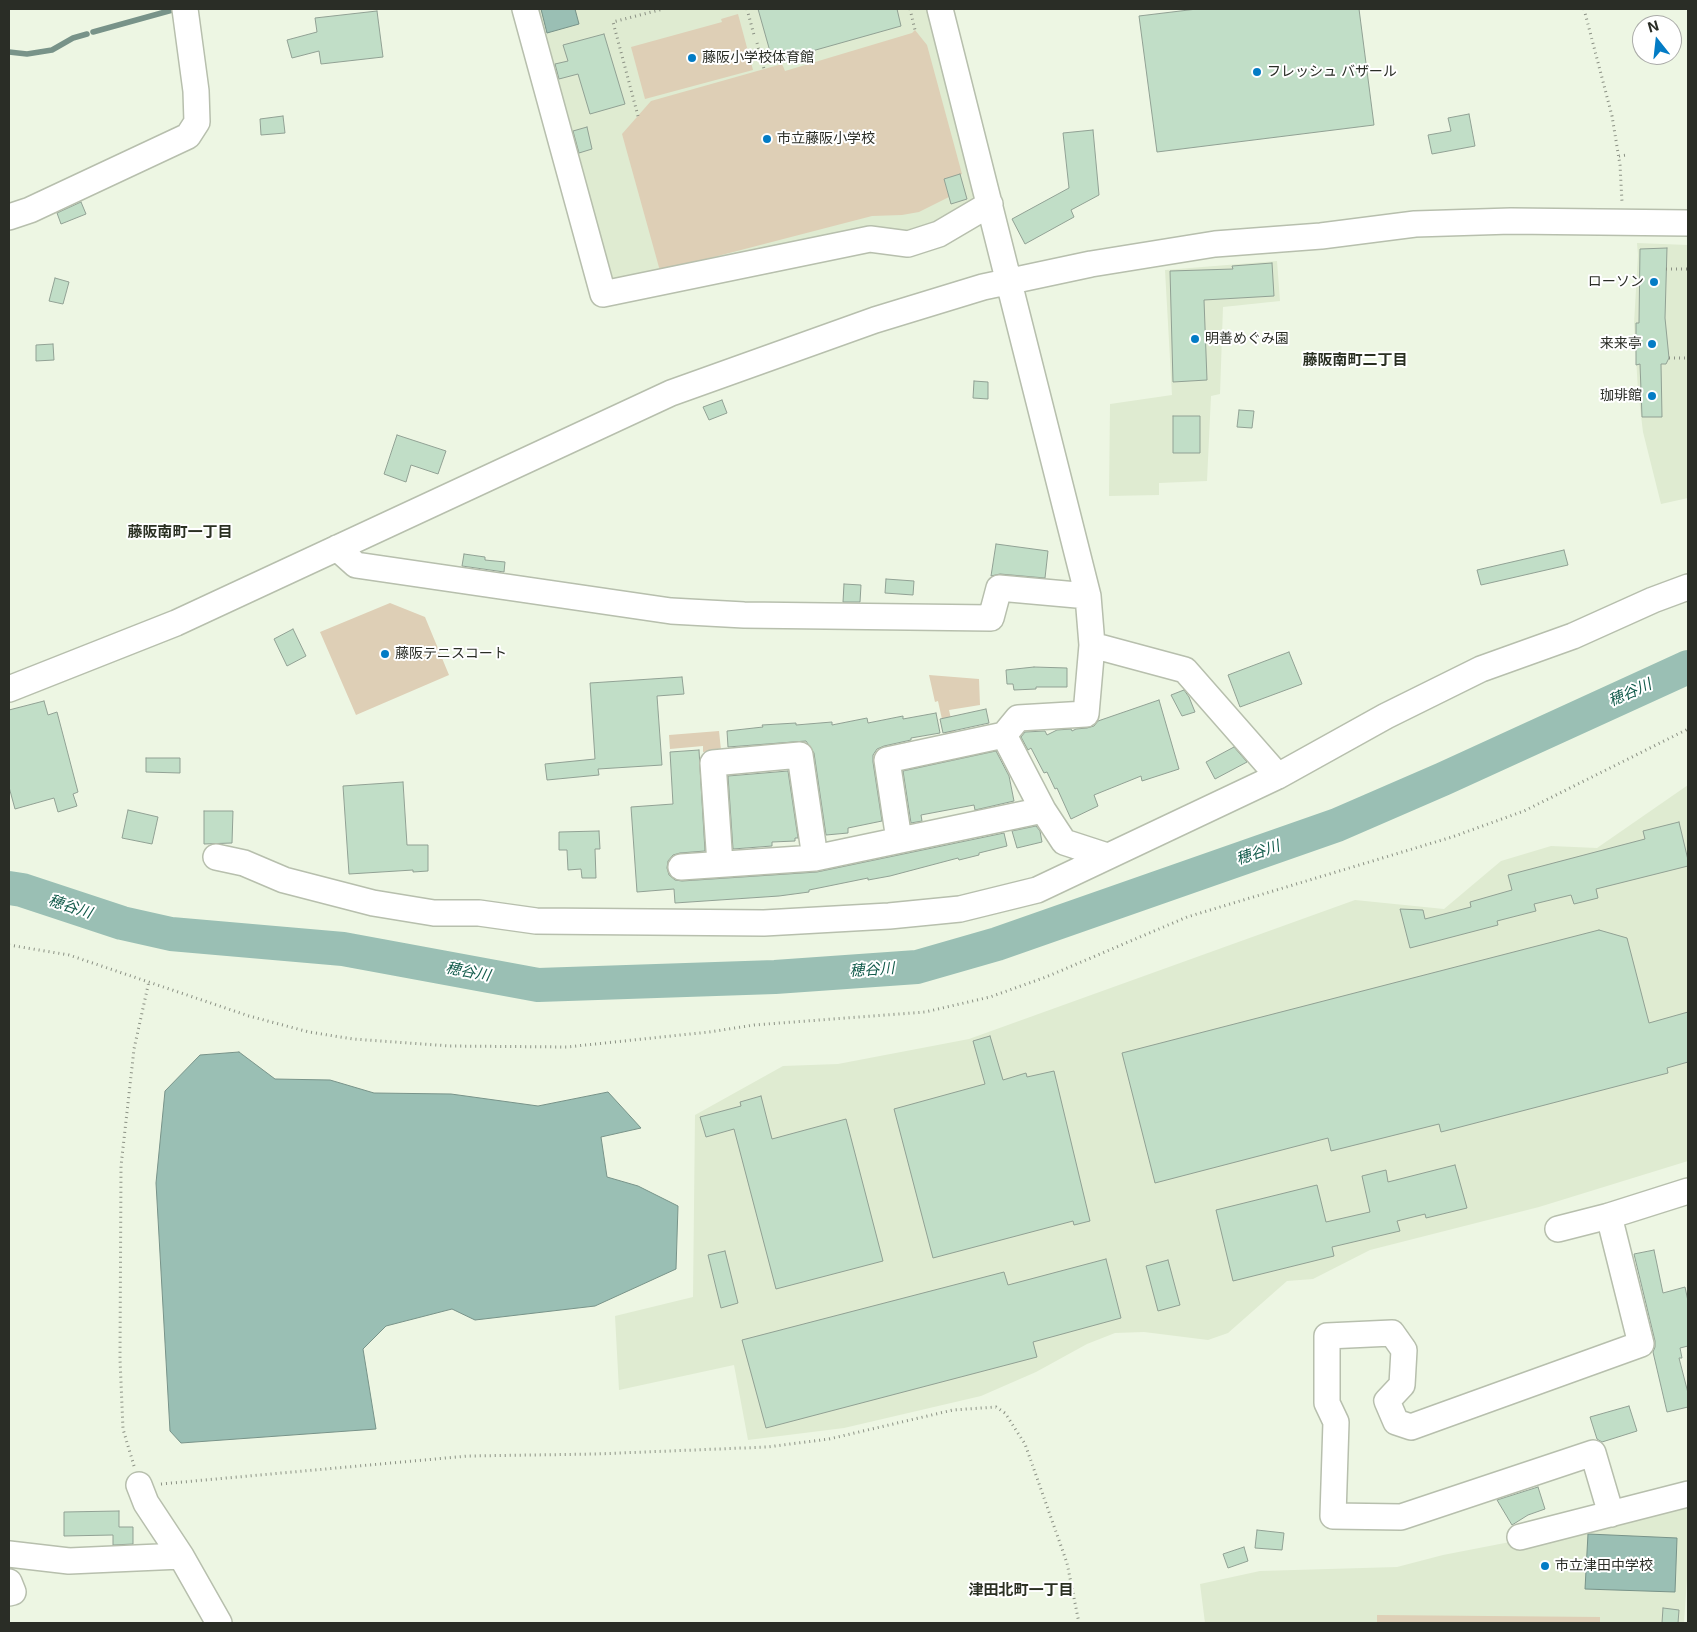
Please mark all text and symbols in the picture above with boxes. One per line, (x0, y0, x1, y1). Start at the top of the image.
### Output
north arrow (1632, 15, 1682, 65)
text: N (1646, 16, 1660, 36)
place label: 藤阪小学校体育館 (702, 50, 814, 66)
marker: 藤阪小学校体育館 (686, 52, 698, 64)
place label: フレッシュ バザール (1267, 64, 1397, 80)
marker: フレッシュ バザール (1251, 66, 1263, 78)
place label: 市立藤阪小学校 (777, 131, 875, 147)
marker: 市立藤阪小学校 (761, 133, 773, 145)
place label: ローソン (1588, 274, 1644, 290)
marker: ローソン (1648, 276, 1660, 288)
place label: 明善めぐみ園 (1205, 331, 1289, 347)
marker: 明善めぐみ園 (1189, 333, 1201, 345)
place label: 来来亭 (1600, 336, 1642, 352)
marker: 来来亭 (1646, 338, 1658, 350)
district label: 藤阪南町二丁目 (1303, 351, 1407, 369)
place label: 珈琲館 (1600, 388, 1642, 404)
marker: 珈琲館 (1646, 390, 1658, 402)
district label: 藤阪南町一丁目 (128, 523, 232, 541)
place label: 藤阪テニスコート (395, 646, 507, 662)
marker: 藤阪テニスコート (379, 648, 391, 660)
water label: 穂谷川 (1606, 676, 1654, 710)
water label: 穂谷川 (1234, 837, 1282, 869)
water label: 穂谷川 (46, 891, 94, 923)
water label: 穂谷川 (444, 959, 492, 985)
water label: 穂谷川 (849, 959, 895, 981)
place label: 市立津田中学校 (1555, 1558, 1653, 1574)
marker: 市立津田中学校 (1539, 1560, 1551, 1572)
district label: 津田北町一丁目 (969, 1581, 1073, 1599)

